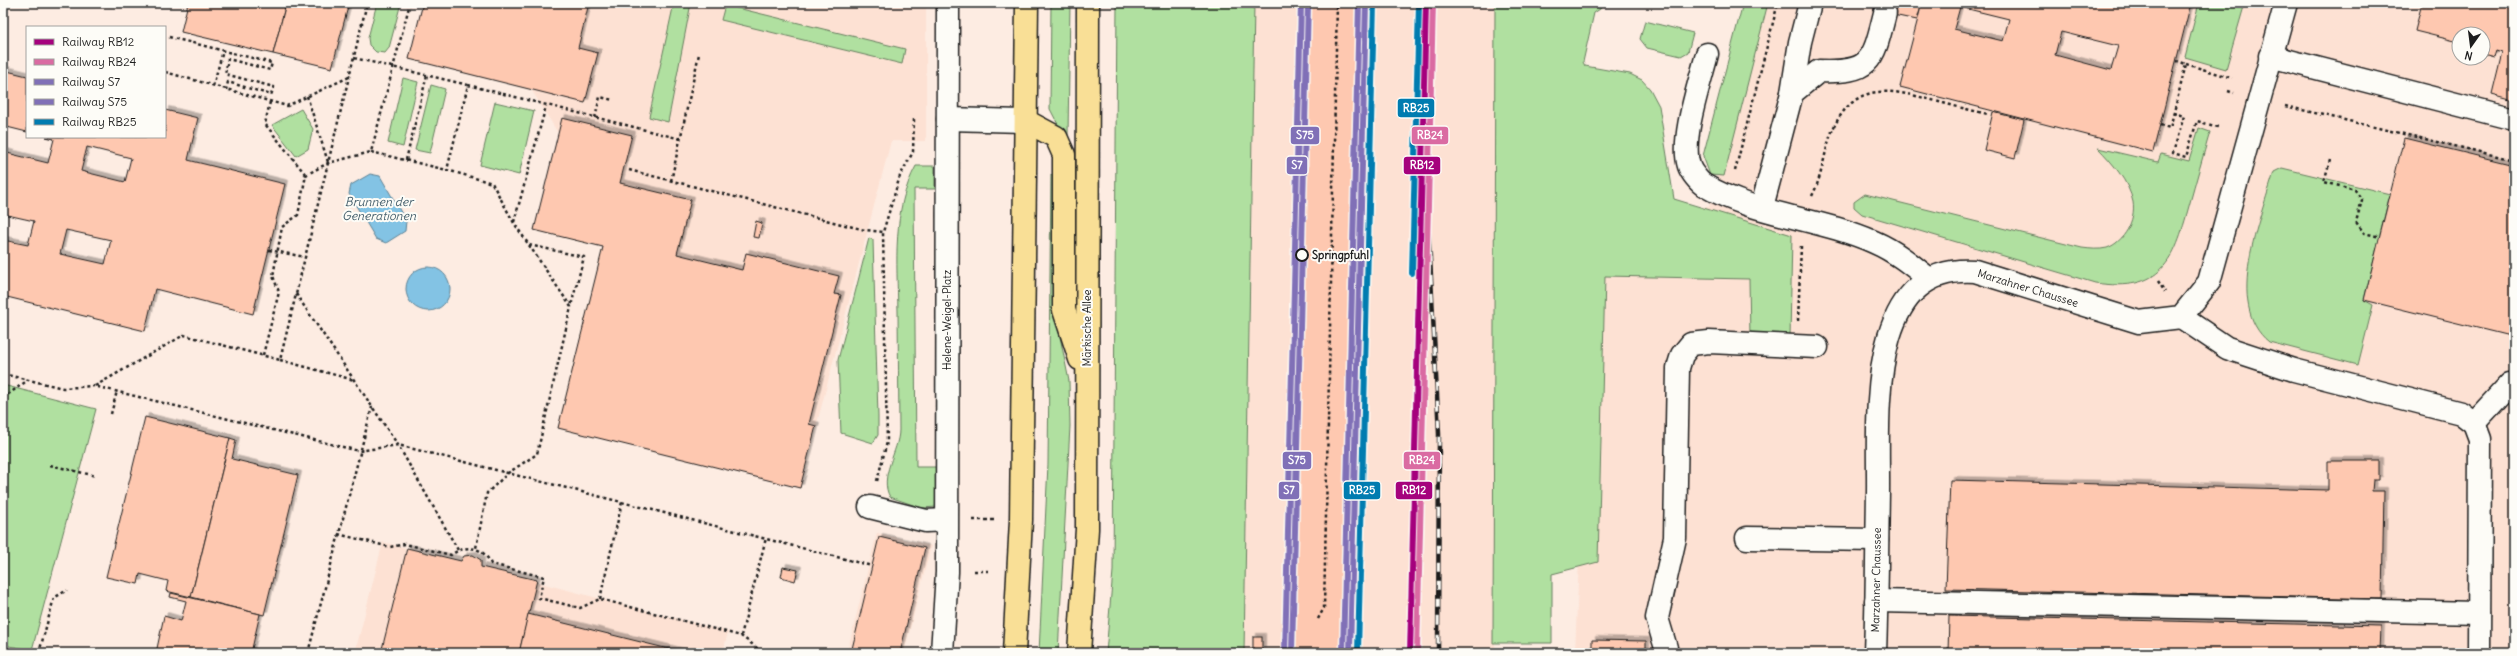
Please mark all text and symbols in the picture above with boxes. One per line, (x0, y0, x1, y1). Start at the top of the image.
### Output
legend (26, 26, 166, 138)
north arrow (2451, 26, 2491, 66)
text: Railway RB12 (62, 34, 135, 49)
text: N (2463, 48, 2474, 63)
text: Railway RB24 (62, 54, 137, 69)
text: Railway S7 (62, 74, 120, 89)
text: Railway S75 (62, 94, 127, 109)
line badge: RB25 (1397, 98, 1435, 118)
text: RB25 (1403, 101, 1429, 115)
text: Railway RB25 (62, 114, 137, 129)
line badge: S75 (1290, 126, 1320, 145)
line badge: RB24 (1411, 126, 1449, 145)
text: S75 (1296, 128, 1314, 142)
text: RB24 (1417, 128, 1444, 142)
line badge: S7 (1286, 156, 1308, 175)
line badge: RB12 (1403, 156, 1441, 175)
text: S7 (1291, 158, 1303, 172)
text: RB12 (1410, 158, 1434, 172)
water label: Brunnen der Generationen (342, 194, 417, 223)
marker: Springpfuhl (1295, 248, 1309, 262)
place label: Springpfuhl (1312, 248, 1369, 263)
street label: Marzahner Chaussee (1976, 266, 2080, 310)
street label: Helene-Weigel-Platz (940, 270, 954, 370)
street label: Märkische Allee (1080, 289, 1094, 367)
line badge: S75 (1282, 451, 1312, 470)
line badge: RB24 (1403, 451, 1441, 470)
text: S75 (1288, 453, 1306, 467)
text: RB24 (1409, 453, 1436, 467)
line badge: S7 (1278, 481, 1300, 500)
line badge: RB25 (1343, 481, 1381, 500)
line badge: RB12 (1395, 481, 1433, 500)
text: S7 (1283, 483, 1295, 497)
text: RB25 (1349, 483, 1375, 497)
text: RB12 (1402, 483, 1426, 497)
street label: Marzahner Chaussee (1868, 527, 1884, 633)

